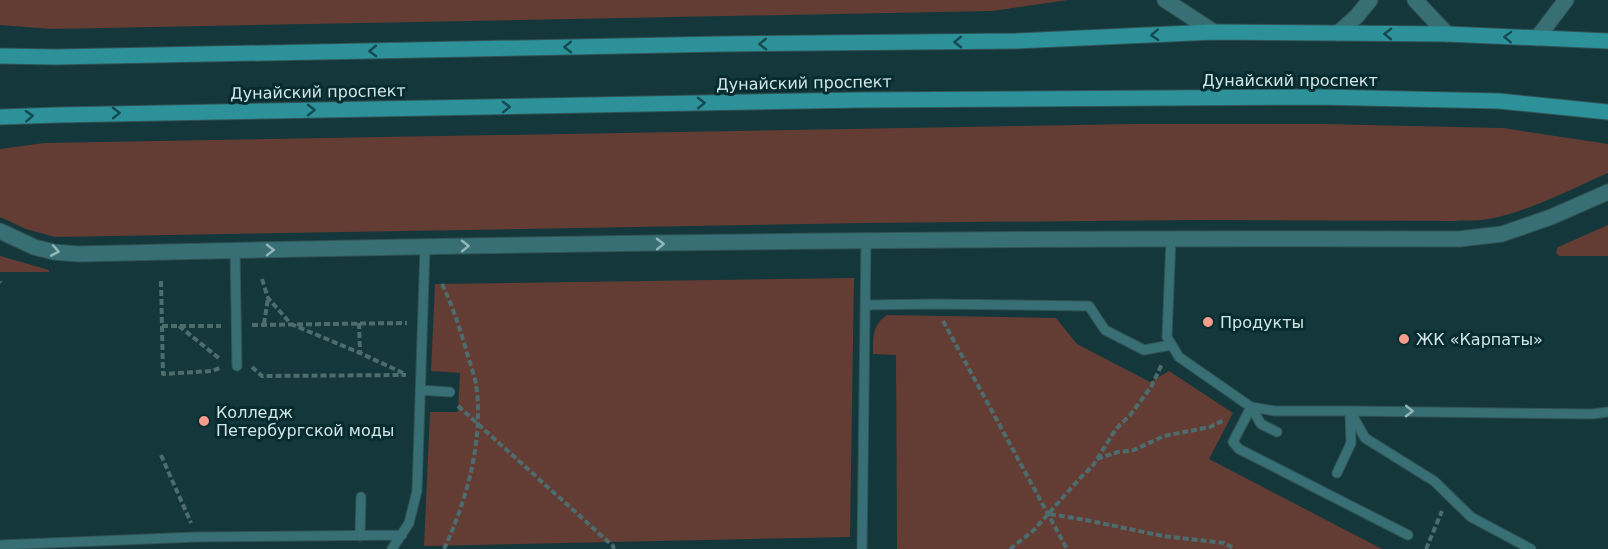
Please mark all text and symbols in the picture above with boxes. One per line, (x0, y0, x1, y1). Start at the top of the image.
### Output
one-way arrow (1151, 28, 1160, 41)
one-way arrow (1384, 28, 1393, 40)
one-way arrow (1503, 30, 1512, 43)
one-way arrow (953, 35, 962, 48)
one-way arrow (758, 38, 767, 50)
one-way arrow (563, 41, 572, 54)
one-way arrow (368, 45, 377, 57)
street label: Дунайский проспект (1202, 71, 1378, 90)
street label: Дунайский проспект (716, 72, 892, 94)
street label: Дунайский проспект (230, 81, 406, 103)
one-way arrow (696, 97, 705, 109)
one-way arrow (501, 100, 510, 113)
one-way arrow (306, 104, 315, 116)
one-way arrow (111, 107, 120, 120)
one-way arrow (24, 109, 33, 122)
one-way arrow (656, 238, 665, 250)
one-way arrow (461, 240, 470, 253)
one-way arrow (266, 243, 275, 256)
one-way arrow (49, 244, 59, 257)
place label: Продукты (1220, 313, 1304, 332)
marker: Продукты (1201, 315, 1215, 329)
place label: ЖК «Карпаты» (1416, 330, 1543, 349)
marker: ЖК «Карпаты» (1397, 332, 1411, 346)
place label: Колледж Петербургской моды (216, 403, 394, 440)
one-way arrow (1404, 405, 1413, 418)
marker: Колледж Петербургской моды (197, 414, 211, 428)

